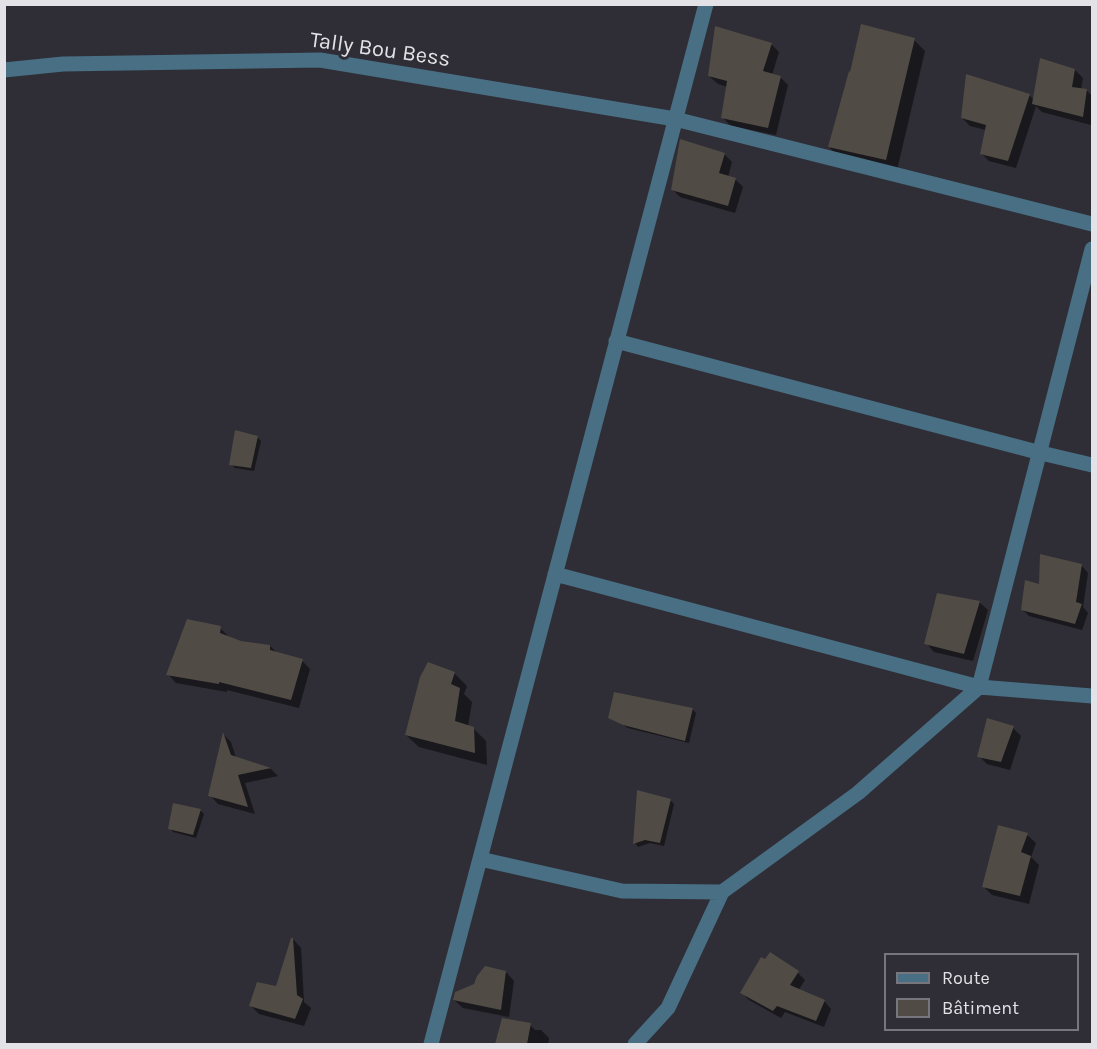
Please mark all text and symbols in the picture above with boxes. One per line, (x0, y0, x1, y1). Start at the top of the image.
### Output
street label: Tally Bou Bess (308, 27, 452, 73)
legend (884, 953, 1079, 1031)
text: Route (942, 967, 990, 989)
text: Bâtiment (942, 997, 1019, 1019)

